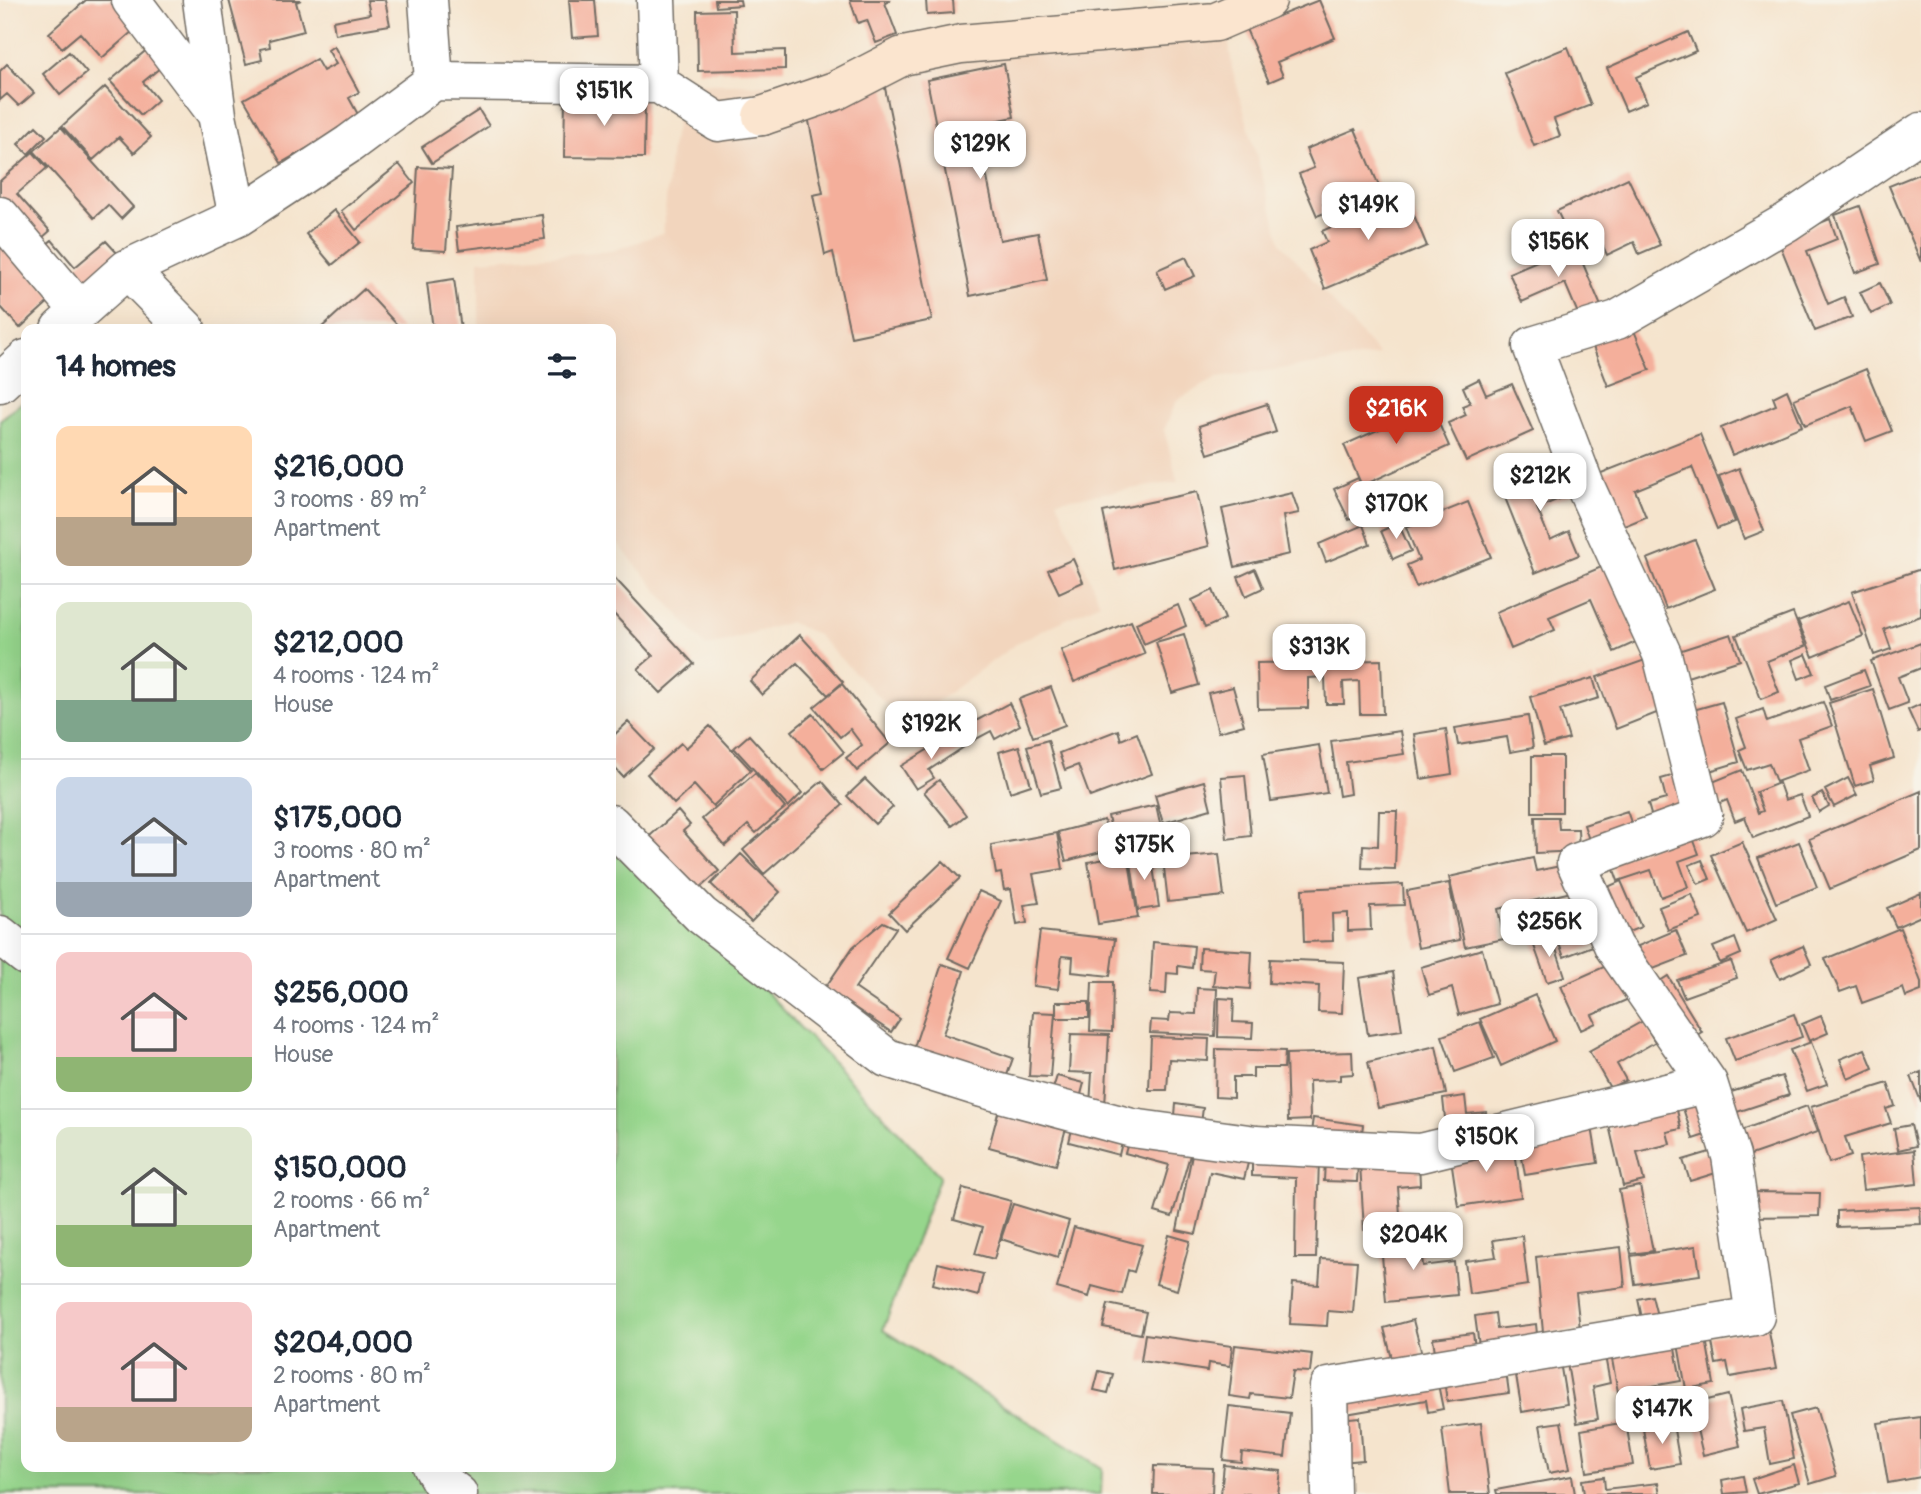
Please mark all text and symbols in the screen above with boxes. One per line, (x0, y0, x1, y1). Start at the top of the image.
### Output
pin: $151K (555, 68, 653, 128)
text: $151K (576, 76, 632, 105)
pin: $129K (931, 122, 1029, 181)
text: $129K (950, 129, 1010, 158)
pin: $149K (1319, 182, 1417, 242)
text: $149K (1338, 190, 1398, 219)
pin: $156K (1509, 219, 1607, 279)
text: $156K (1527, 227, 1589, 256)
icon: filters (543, 347, 581, 385)
text: 14 homes (56, 348, 176, 385)
pin: $216K (1347, 386, 1445, 446)
text: $216K (1365, 394, 1427, 423)
text: $216,000 (273, 448, 404, 485)
icon: home (112, 454, 196, 538)
pin: $212K (1491, 454, 1589, 513)
text: $212K (1509, 461, 1571, 490)
pin: $170K (1347, 482, 1445, 541)
text: 3 rooms · 89 m² (273, 485, 427, 514)
text: $170K (1364, 489, 1428, 518)
text: Apartment (273, 514, 380, 543)
text: $212,000 (273, 624, 404, 661)
pin: $313K (1270, 624, 1368, 684)
icon: home (112, 630, 196, 714)
text: $313K (1289, 632, 1350, 661)
text: 4 rooms · 124 m² (273, 661, 439, 690)
text: House (273, 690, 333, 719)
pin: $192K (882, 702, 980, 761)
text: $192K (901, 709, 961, 738)
text: $175,000 (273, 799, 402, 836)
icon: home (112, 805, 196, 889)
pin: $175K (1095, 822, 1193, 882)
text: $175K (1114, 830, 1174, 859)
text: 3 rooms · 80 m² (273, 836, 431, 865)
text: Apartment (273, 865, 380, 894)
pin: $256K (1500, 900, 1598, 959)
text: $256K (1516, 907, 1582, 936)
text: $256,000 (273, 974, 409, 1011)
icon: home (112, 980, 196, 1064)
text: 4 rooms · 124 m² (273, 1011, 439, 1040)
text: House (273, 1040, 333, 1069)
pin: $150K (1437, 1114, 1535, 1174)
text: $150K (1454, 1122, 1518, 1151)
text: $150,000 (273, 1149, 407, 1186)
icon: home (112, 1155, 196, 1239)
text: 2 rooms · 66 m² (273, 1186, 430, 1215)
pin: $204K (1364, 1212, 1462, 1272)
text: Apartment (273, 1215, 380, 1244)
text: $204K (1379, 1220, 1447, 1249)
text: $204,000 (273, 1324, 413, 1361)
icon: home (112, 1330, 196, 1414)
text: 2 rooms · 80 m² (273, 1361, 431, 1390)
pin: $147K (1613, 1386, 1711, 1446)
text: Apartment (273, 1390, 380, 1419)
text: $147K (1632, 1394, 1692, 1423)

